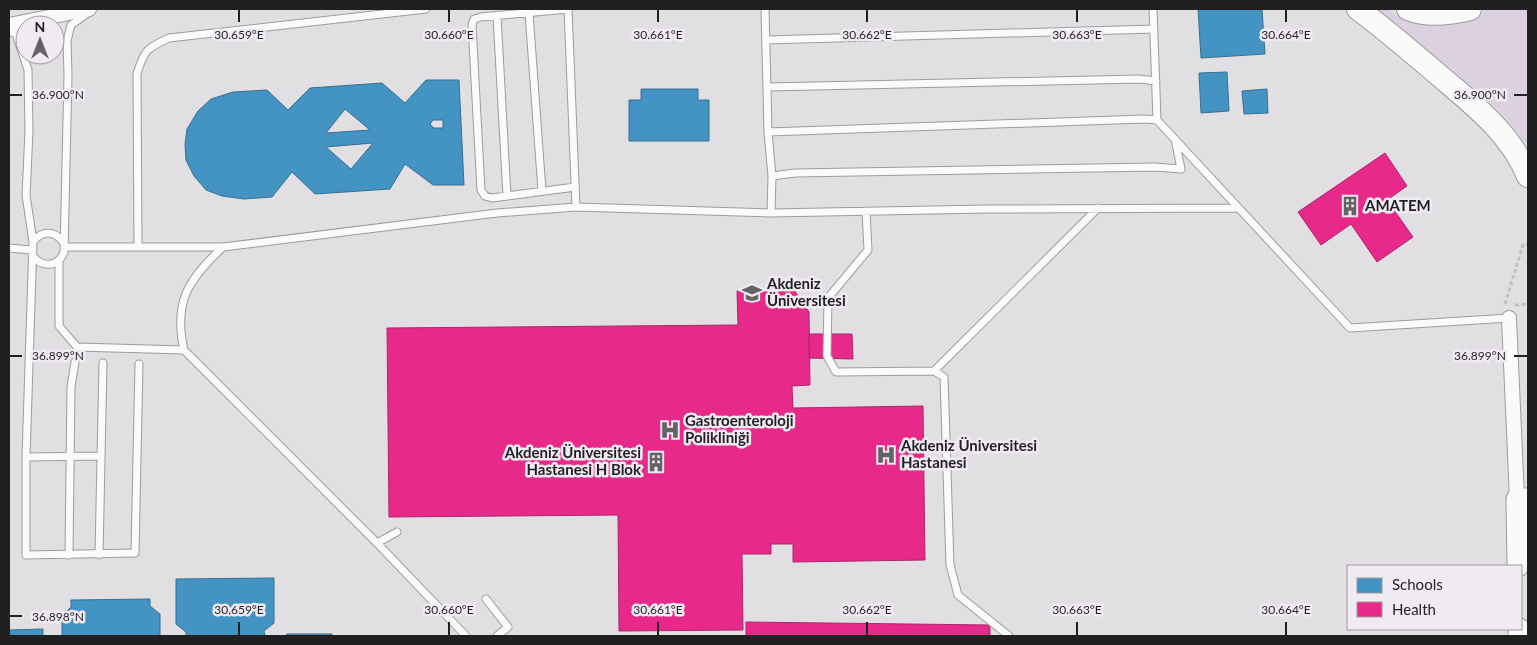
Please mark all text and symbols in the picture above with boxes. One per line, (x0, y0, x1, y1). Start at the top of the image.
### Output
north arrow (15, 15, 65, 65)
text: N (35, 18, 45, 35)
text: 30.659°E (214, 27, 264, 42)
text: 30.660°E (424, 27, 474, 42)
text: 30.661°E (633, 27, 683, 42)
text: 30.662°E (842, 27, 892, 42)
text: 30.663°E (1052, 27, 1102, 42)
text: 30.664°E (1261, 27, 1311, 42)
text: 36.900°N (32, 87, 84, 102)
text: 36.900°N (1454, 87, 1506, 102)
building icon: AMATEM (1339, 195, 1361, 217)
place label: AMATEM (1364, 196, 1431, 214)
place label: Akdeniz Üniversitesi (766, 274, 846, 309)
school or university icon: Akdeniz Üniversitesi (741, 282, 763, 304)
text: 36.899°N (32, 348, 84, 363)
text: 36.899°N (1454, 348, 1506, 363)
place label: Gastroenteroloji Polikliniği (685, 411, 794, 446)
hospital icon: Gastroenteroloji Polikliniği (659, 419, 681, 441)
place label: Akdeniz Üniversitesi Hastanesi (900, 436, 1037, 471)
place label: Akdeniz Üniversitesi Hastanesi H Blok (504, 443, 642, 478)
hospital icon: Akdeniz Üniversitesi Hastanesi (875, 444, 897, 466)
building icon: Akdeniz Üniversitesi Hastanesi H Blok (645, 451, 667, 473)
legend (1347, 565, 1522, 630)
text: Schools (1392, 575, 1443, 593)
text: Health (1392, 600, 1436, 618)
text: 30.659°E (214, 602, 264, 617)
text: 30.660°E (424, 602, 474, 617)
text: 30.661°E (633, 602, 683, 617)
text: 30.662°E (842, 602, 892, 617)
text: 30.663°E (1052, 602, 1102, 617)
text: 30.664°E (1261, 602, 1311, 617)
text: 36.898°N (32, 609, 84, 624)

